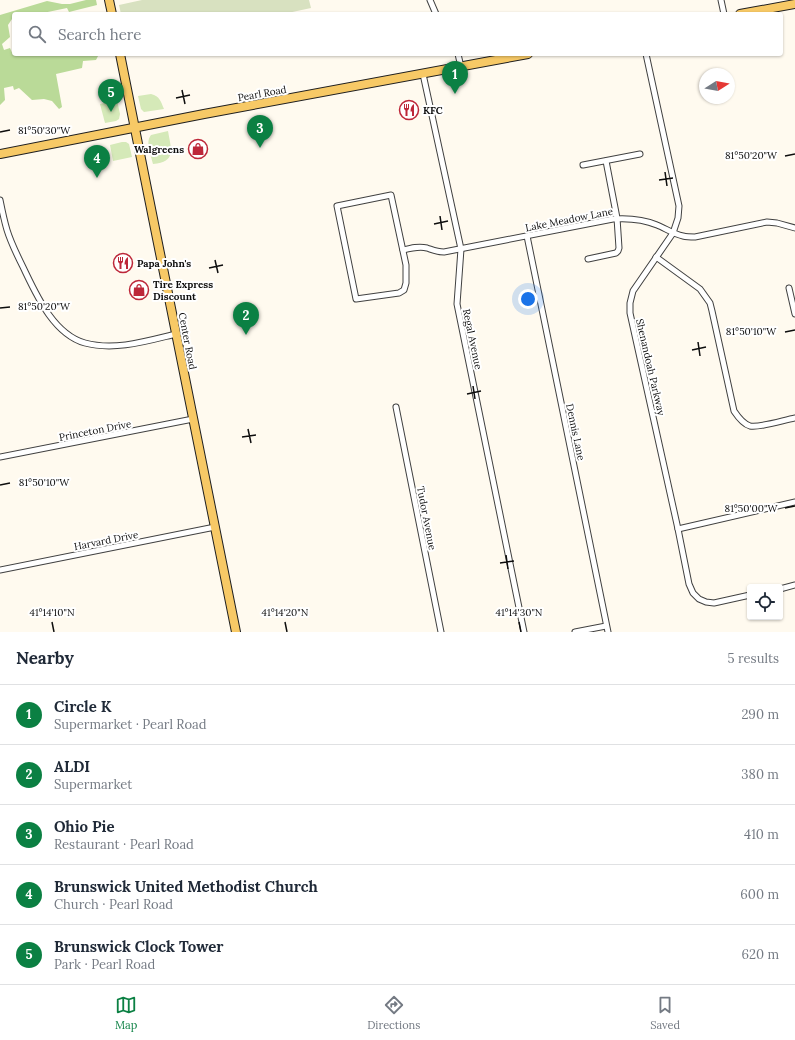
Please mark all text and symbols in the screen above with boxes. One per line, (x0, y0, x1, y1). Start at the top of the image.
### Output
search box (12, 12, 783, 56)
icon: search (26, 23, 48, 45)
text: Search here (58, 25, 141, 44)
pin: 1 (442, 61, 468, 94)
north arrow (699, 68, 735, 104)
pin: 5 (98, 79, 124, 112)
street label: Pearl Road (237, 83, 288, 104)
restaurant icon: KFC (398, 99, 420, 121)
place label: KFC (423, 104, 443, 117)
pin: 3 (247, 115, 273, 148)
text: 81°50'30"W (18, 124, 71, 137)
shop icon: Walgreens (187, 138, 209, 160)
place label: Walgreens (134, 143, 184, 156)
pin: 4 (84, 145, 110, 178)
text: 81°50'20"W (725, 149, 778, 162)
street label: Lake Meadow Lane (524, 204, 615, 234)
restaurant icon: Papa John's (112, 252, 134, 274)
place label: Papa John's (137, 257, 191, 270)
place label: Tire Express Discount (153, 278, 213, 303)
shop icon: Tire Express Discount (128, 279, 150, 301)
your location (518, 289, 538, 309)
text: 81°50'20"W (18, 300, 71, 313)
pin: 2 (233, 302, 259, 335)
street label: Regal Avenue (460, 308, 485, 371)
street label: Center Road (176, 311, 199, 371)
street label: Shenandoah Parkway (633, 317, 668, 418)
text: 81°50'10"W (726, 325, 777, 338)
street label: Dennis Lane (563, 403, 588, 462)
street label: Princeton Drive (58, 417, 133, 444)
text: 81°50'10"W (19, 476, 70, 489)
street label: Tudor Avenue (414, 485, 439, 552)
text: 81°50'00"W (725, 502, 778, 515)
street label: Harvard Drive (73, 528, 140, 553)
map controls (747, 584, 783, 620)
button: locate (747, 584, 783, 620)
text: 41°14'10"N (29, 606, 75, 619)
text: 41°14'20"N (262, 606, 309, 619)
text: 41°14'30"N (496, 606, 543, 619)
text: Nearby (16, 647, 74, 669)
text: 5 results (728, 650, 779, 667)
text: Circle K (54, 697, 111, 716)
text: 1 (26, 706, 32, 723)
text: 290 m (741, 706, 779, 723)
text: Supermarket · Pearl Road (54, 716, 207, 733)
text: ALDI (54, 757, 90, 776)
text: 2 (26, 766, 32, 783)
text: 380 m (741, 766, 779, 783)
text: Supermarket (54, 776, 132, 793)
text: Ohio Pie (54, 817, 115, 836)
text: 3 (25, 826, 33, 843)
text: 410 m (744, 826, 779, 843)
text: Restaurant · Pearl Road (54, 836, 194, 853)
text: Brunswick United Methodist Church (54, 877, 318, 896)
text: 4 (25, 886, 33, 903)
text: 600 m (740, 886, 779, 903)
text: Church · Pearl Road (54, 896, 173, 913)
text: Brunswick Clock Tower (54, 937, 224, 956)
text: 5 (25, 946, 33, 963)
text: 620 m (741, 946, 779, 963)
text: Park · Pearl Road (54, 956, 155, 973)
tab: Map (115, 994, 137, 1032)
tab: Directions (367, 994, 420, 1032)
tab: Saved (650, 994, 680, 1032)

